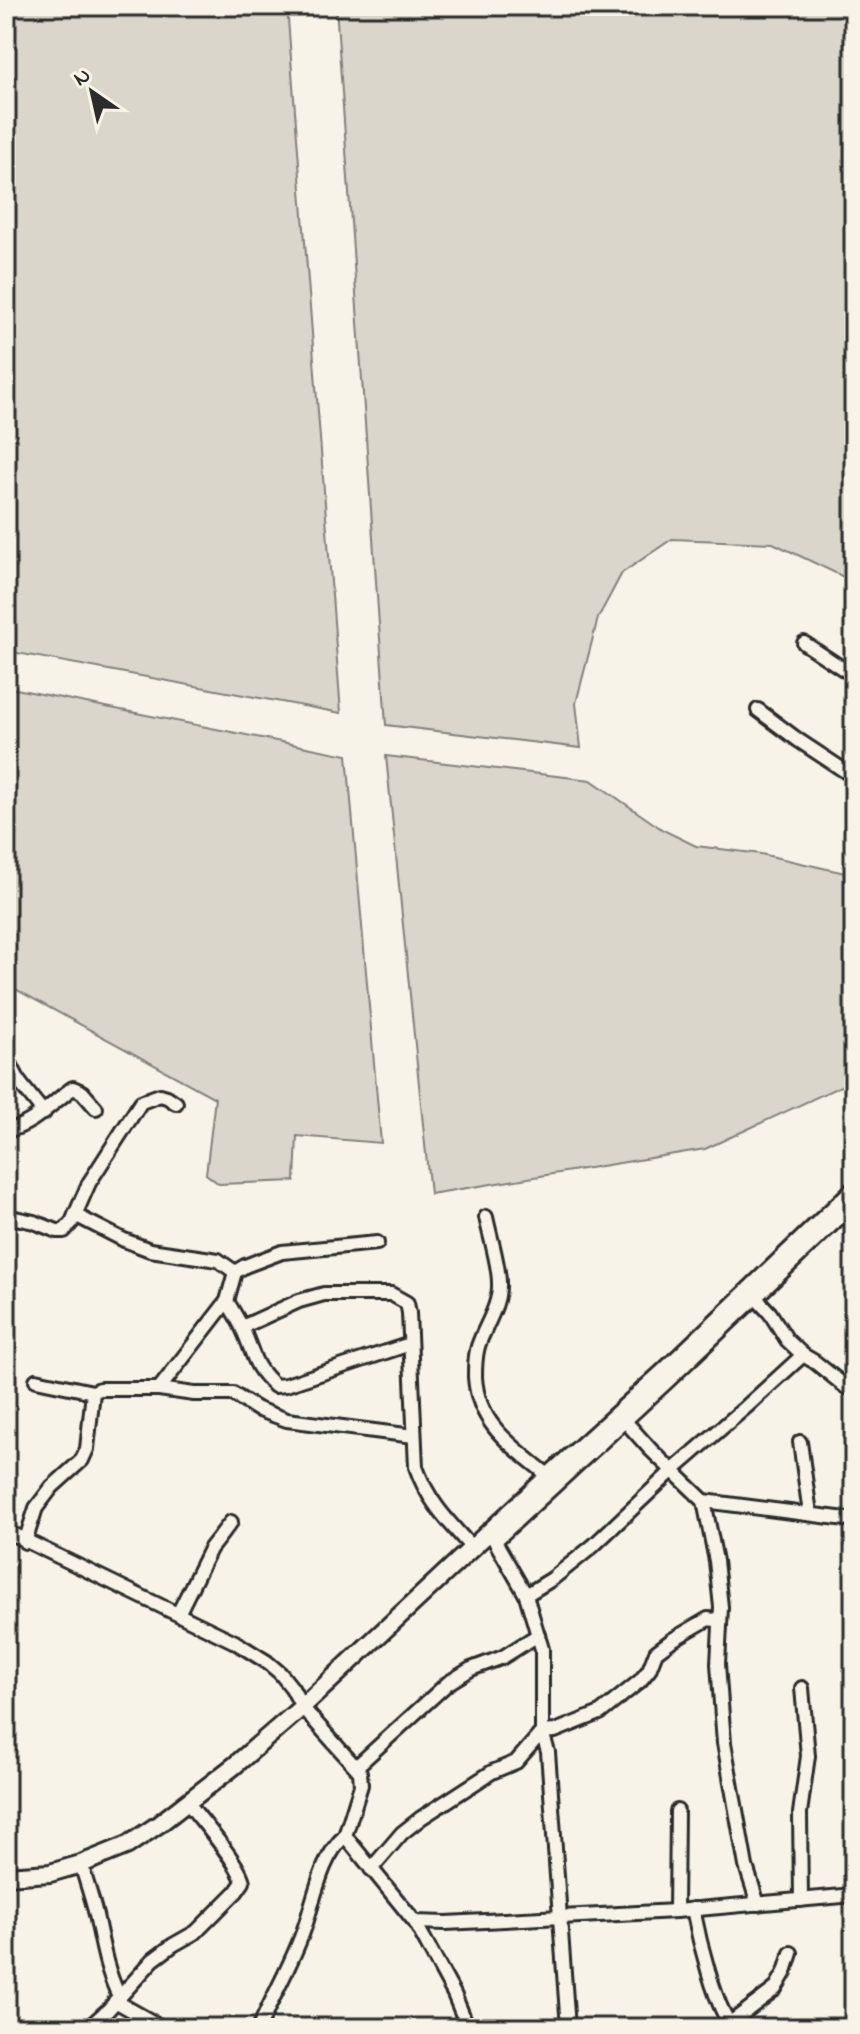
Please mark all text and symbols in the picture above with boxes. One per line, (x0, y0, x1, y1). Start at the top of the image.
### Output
north arrow (52, 52, 132, 132)
text: N (67, 60, 98, 95)

